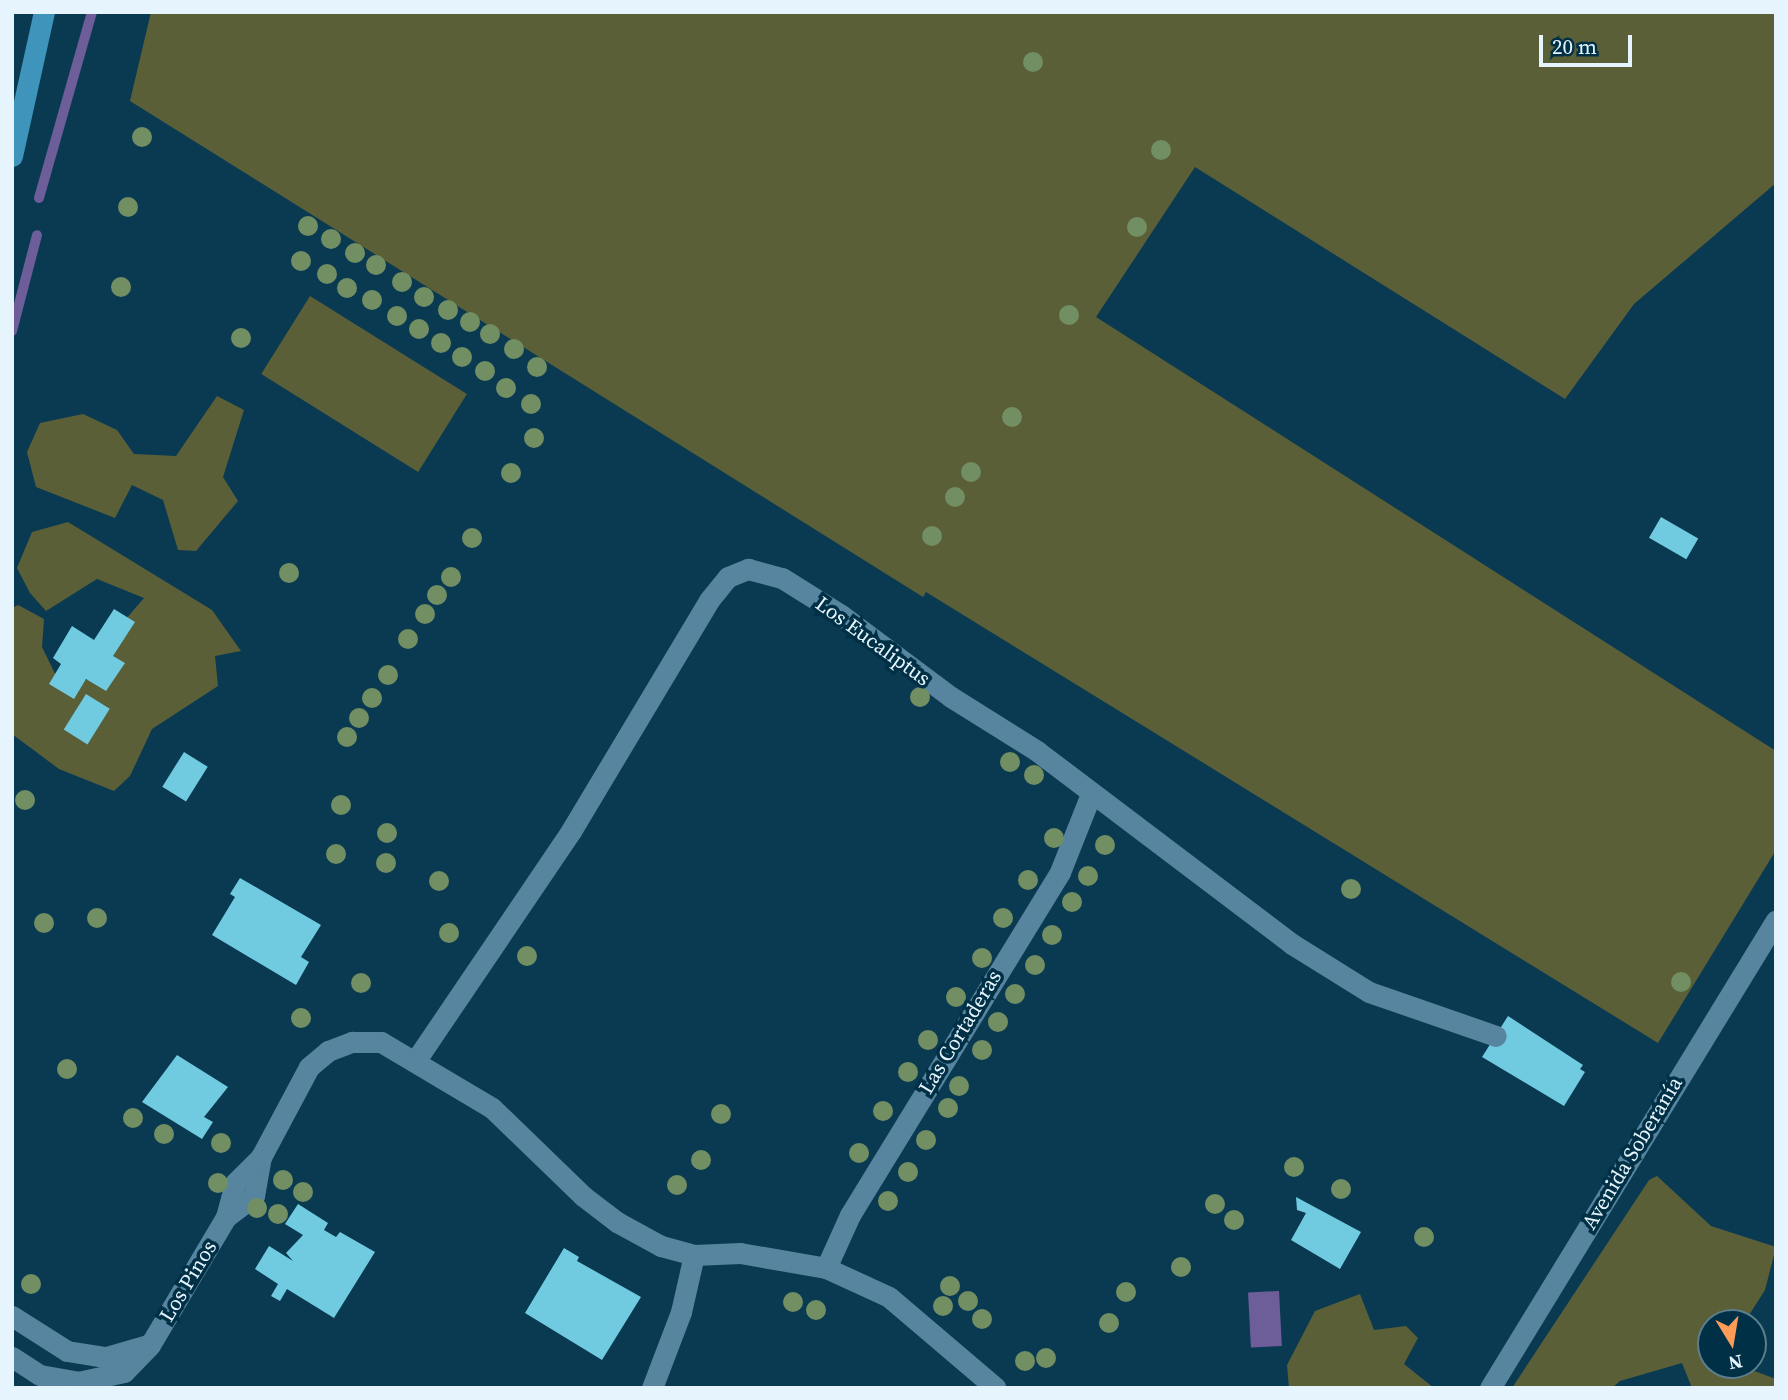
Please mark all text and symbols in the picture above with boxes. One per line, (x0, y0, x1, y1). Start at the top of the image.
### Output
scale bar (1543, 21, 1636, 65)
text: 20 m (1552, 32, 1597, 61)
street label: Los Eucaliptus (811, 591, 935, 691)
street label: Las Cortaderas (913, 966, 1007, 1098)
street label: Avenida Soberanía (1576, 1072, 1688, 1234)
street label: Los Pinos (154, 1236, 222, 1326)
north arrow (1697, 1309, 1767, 1379)
text: N (1726, 1349, 1745, 1377)

